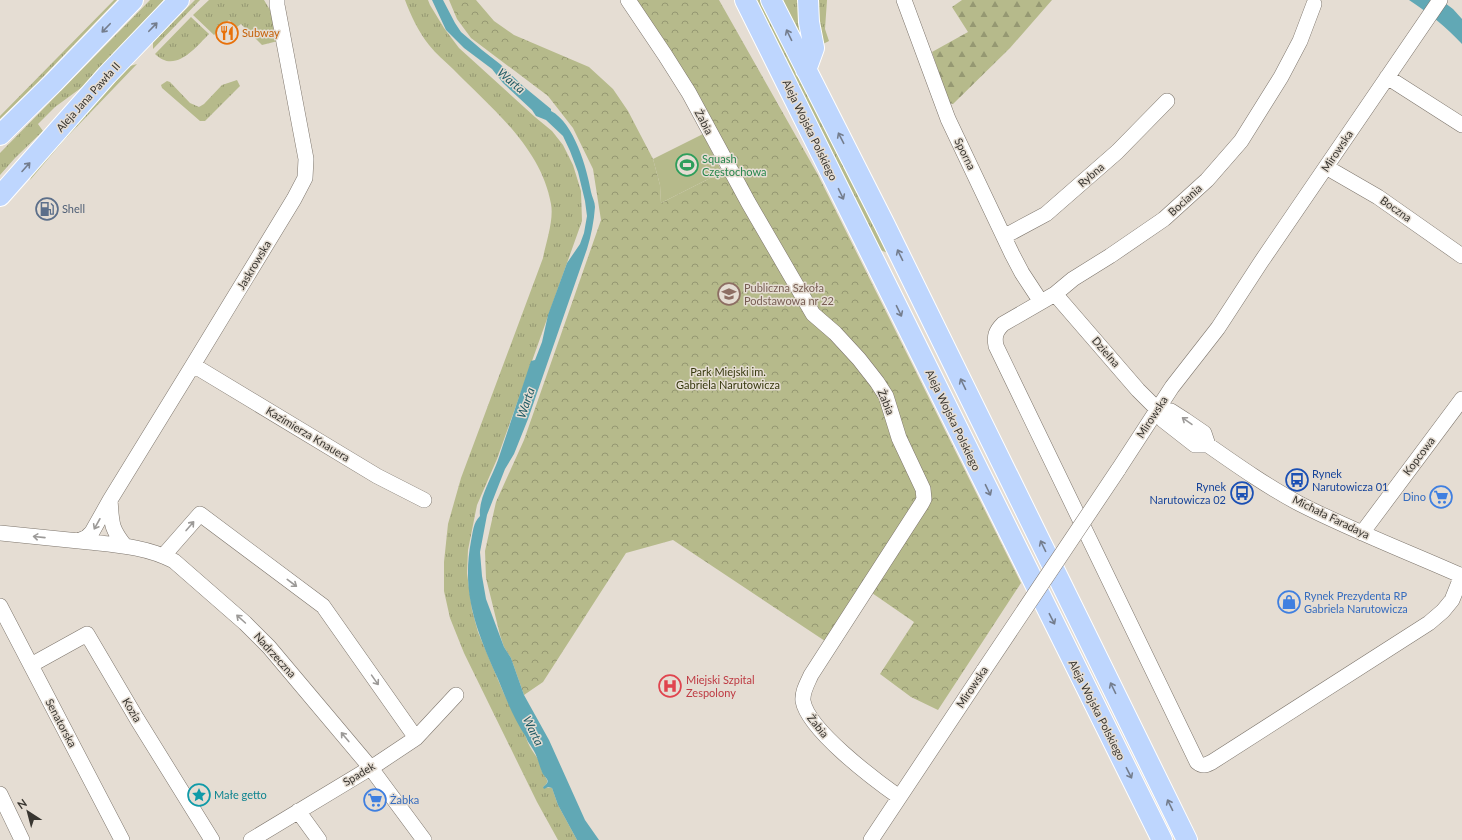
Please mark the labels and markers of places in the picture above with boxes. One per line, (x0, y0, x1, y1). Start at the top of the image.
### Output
restaurant icon: Subway (214, 20, 240, 46)
place label: Subway (242, 26, 280, 39)
sports icon: Squash Częstochowa (674, 152, 700, 178)
place label: Squash Częstochowa (702, 152, 767, 178)
fuel station icon: Shell (34, 196, 60, 222)
place label: Shell (62, 202, 85, 215)
school or university icon: Publiczna Szkoła Podstawowa nr 22 (716, 281, 742, 307)
place label: Publiczna Szkoła Podstawowa nr 22 (744, 281, 834, 307)
bus stop icon: Rynek Narutowicza 01 (1284, 467, 1310, 493)
place label: Rynek Narutowicza 01 (1312, 467, 1388, 493)
place label: Rynek Narutowicza 02 (1150, 480, 1226, 506)
bus stop icon: Rynek Narutowicza 02 (1229, 480, 1255, 506)
supermarket icon: Dino (1428, 484, 1454, 510)
place label: Dino (1403, 490, 1426, 503)
shop icon: Rynek Prezydenta RP Gabriela Narutowicza (1276, 589, 1302, 615)
place label: Rynek Prezydenta RP Gabriela Narutowicza (1304, 589, 1408, 615)
hospital icon: Miejski Szpital Zespolony (657, 673, 683, 699)
place label: Miejski Szpital Zespolony (686, 673, 755, 699)
place icon: Małe getto (186, 782, 212, 808)
supermarket icon: Żabka (362, 787, 388, 813)
place label: Małe getto (214, 788, 267, 801)
place label: Żabka (390, 793, 419, 806)

